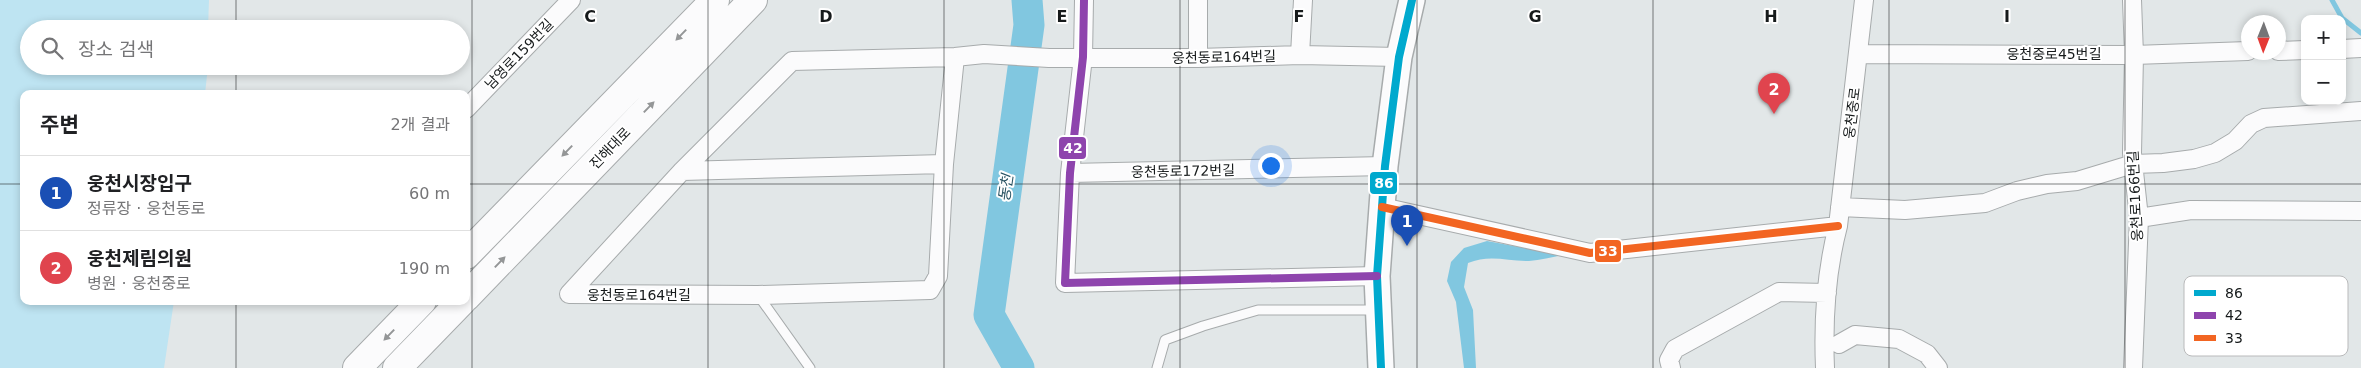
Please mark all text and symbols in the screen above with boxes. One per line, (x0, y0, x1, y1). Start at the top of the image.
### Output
text: C (584, 7, 596, 26)
text: D (819, 7, 833, 26)
text: E (1057, 7, 1067, 26)
text: F (1294, 7, 1304, 26)
text: G (1528, 7, 1542, 26)
text: H (1764, 7, 1778, 26)
text: I (2004, 7, 2010, 26)
north arrow (2241, 15, 2286, 60)
map controls (2301, 15, 2346, 105)
button: + (2301, 15, 2346, 60)
street label: 남영로159번길 (482, 16, 556, 92)
search box (20, 20, 470, 75)
one-way arrow (675, 29, 687, 41)
icon: search (38, 34, 66, 62)
text: 장소 검색 (78, 38, 154, 60)
street label: 웅천중로45번길 (2006, 46, 2102, 62)
street label: 웅천동로164번길 (1172, 48, 1276, 66)
button: − (2301, 60, 2346, 105)
pin: 2 (1758, 73, 1790, 114)
street label: 웅천중로 (1841, 86, 1863, 140)
one-way arrow (643, 101, 655, 113)
text: 주변 (40, 113, 79, 137)
text: 2개 결과 (391, 115, 450, 134)
street label: 진해대로 (586, 124, 634, 172)
line badge: 42 (1058, 136, 1087, 160)
text: 42 (1063, 140, 1083, 156)
one-way arrow (562, 145, 574, 157)
street label: 웅천로166번길 (2125, 150, 2145, 242)
your location (1258, 153, 1284, 179)
street label: 웅천동로172번길 (1131, 162, 1235, 180)
water label: 동천 (995, 171, 1017, 203)
line badge: 86 (1369, 171, 1398, 195)
text: 웅천시장입구 (87, 172, 192, 194)
text: 86 (1374, 175, 1394, 191)
text: 1 (50, 184, 62, 203)
text: 60 m (409, 184, 450, 203)
text: 정류장 · 웅천동로 (87, 199, 205, 218)
pin: 1 (1391, 205, 1423, 246)
line badge: 33 (1594, 239, 1622, 263)
text: 33 (1598, 243, 1618, 259)
text: 웅천제림의원 (87, 247, 192, 269)
one-way arrow (494, 256, 506, 268)
text: 2 (50, 259, 62, 278)
text: 190 m (399, 259, 450, 278)
text: 병원 · 웅천중로 (87, 274, 191, 293)
legend (2184, 276, 2348, 356)
text: 86 (2225, 285, 2243, 301)
street label: 웅천동로164번길 (587, 287, 691, 303)
text: 42 (2225, 307, 2243, 323)
one-way arrow (383, 328, 395, 340)
text: 33 (2225, 330, 2243, 346)

